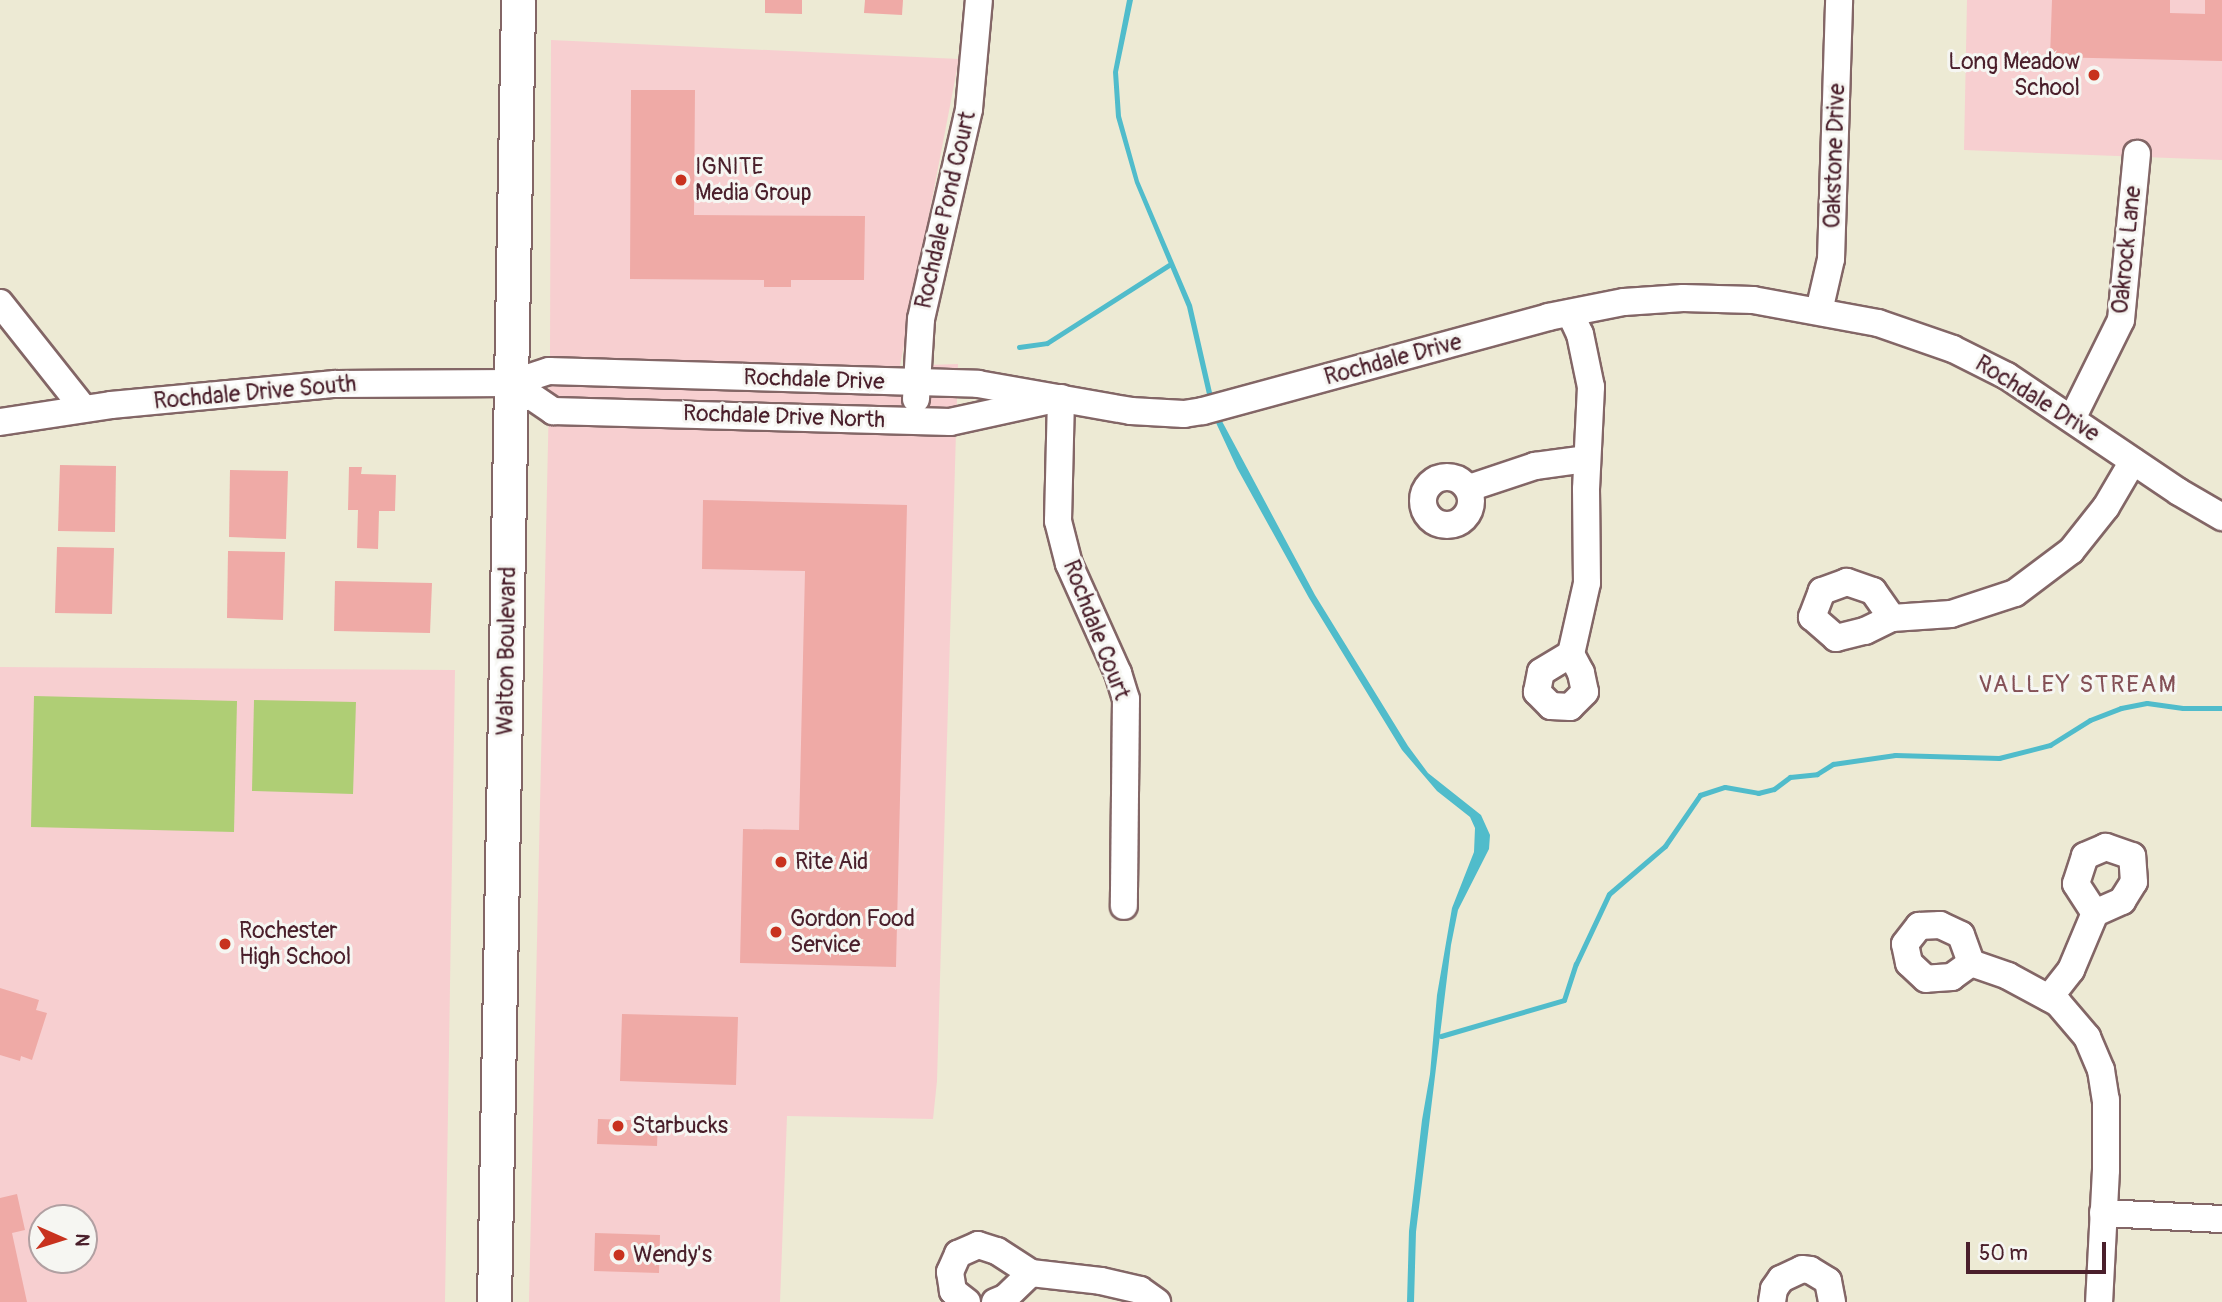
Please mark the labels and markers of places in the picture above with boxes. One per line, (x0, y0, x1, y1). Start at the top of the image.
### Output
place label: Long Meadow School (1948, 48, 2080, 102)
marker: Long Meadow School (2086, 67, 2102, 83)
place label: IGNITE Media Group (695, 153, 812, 207)
marker: IGNITE Media Group (673, 172, 689, 188)
place label: Rite Aid (795, 848, 868, 876)
marker: Rite Aid (773, 854, 789, 870)
place label: Gordon Food Service (790, 905, 915, 959)
place label: Rochester High School (239, 917, 351, 971)
marker: Gordon Food Service (768, 924, 784, 940)
marker: Rochester High School (217, 936, 233, 952)
place label: Starbucks (632, 1112, 728, 1140)
marker: Starbucks (610, 1118, 626, 1134)
place label: Wendy's (633, 1241, 712, 1269)
marker: Wendy's (611, 1247, 627, 1263)

